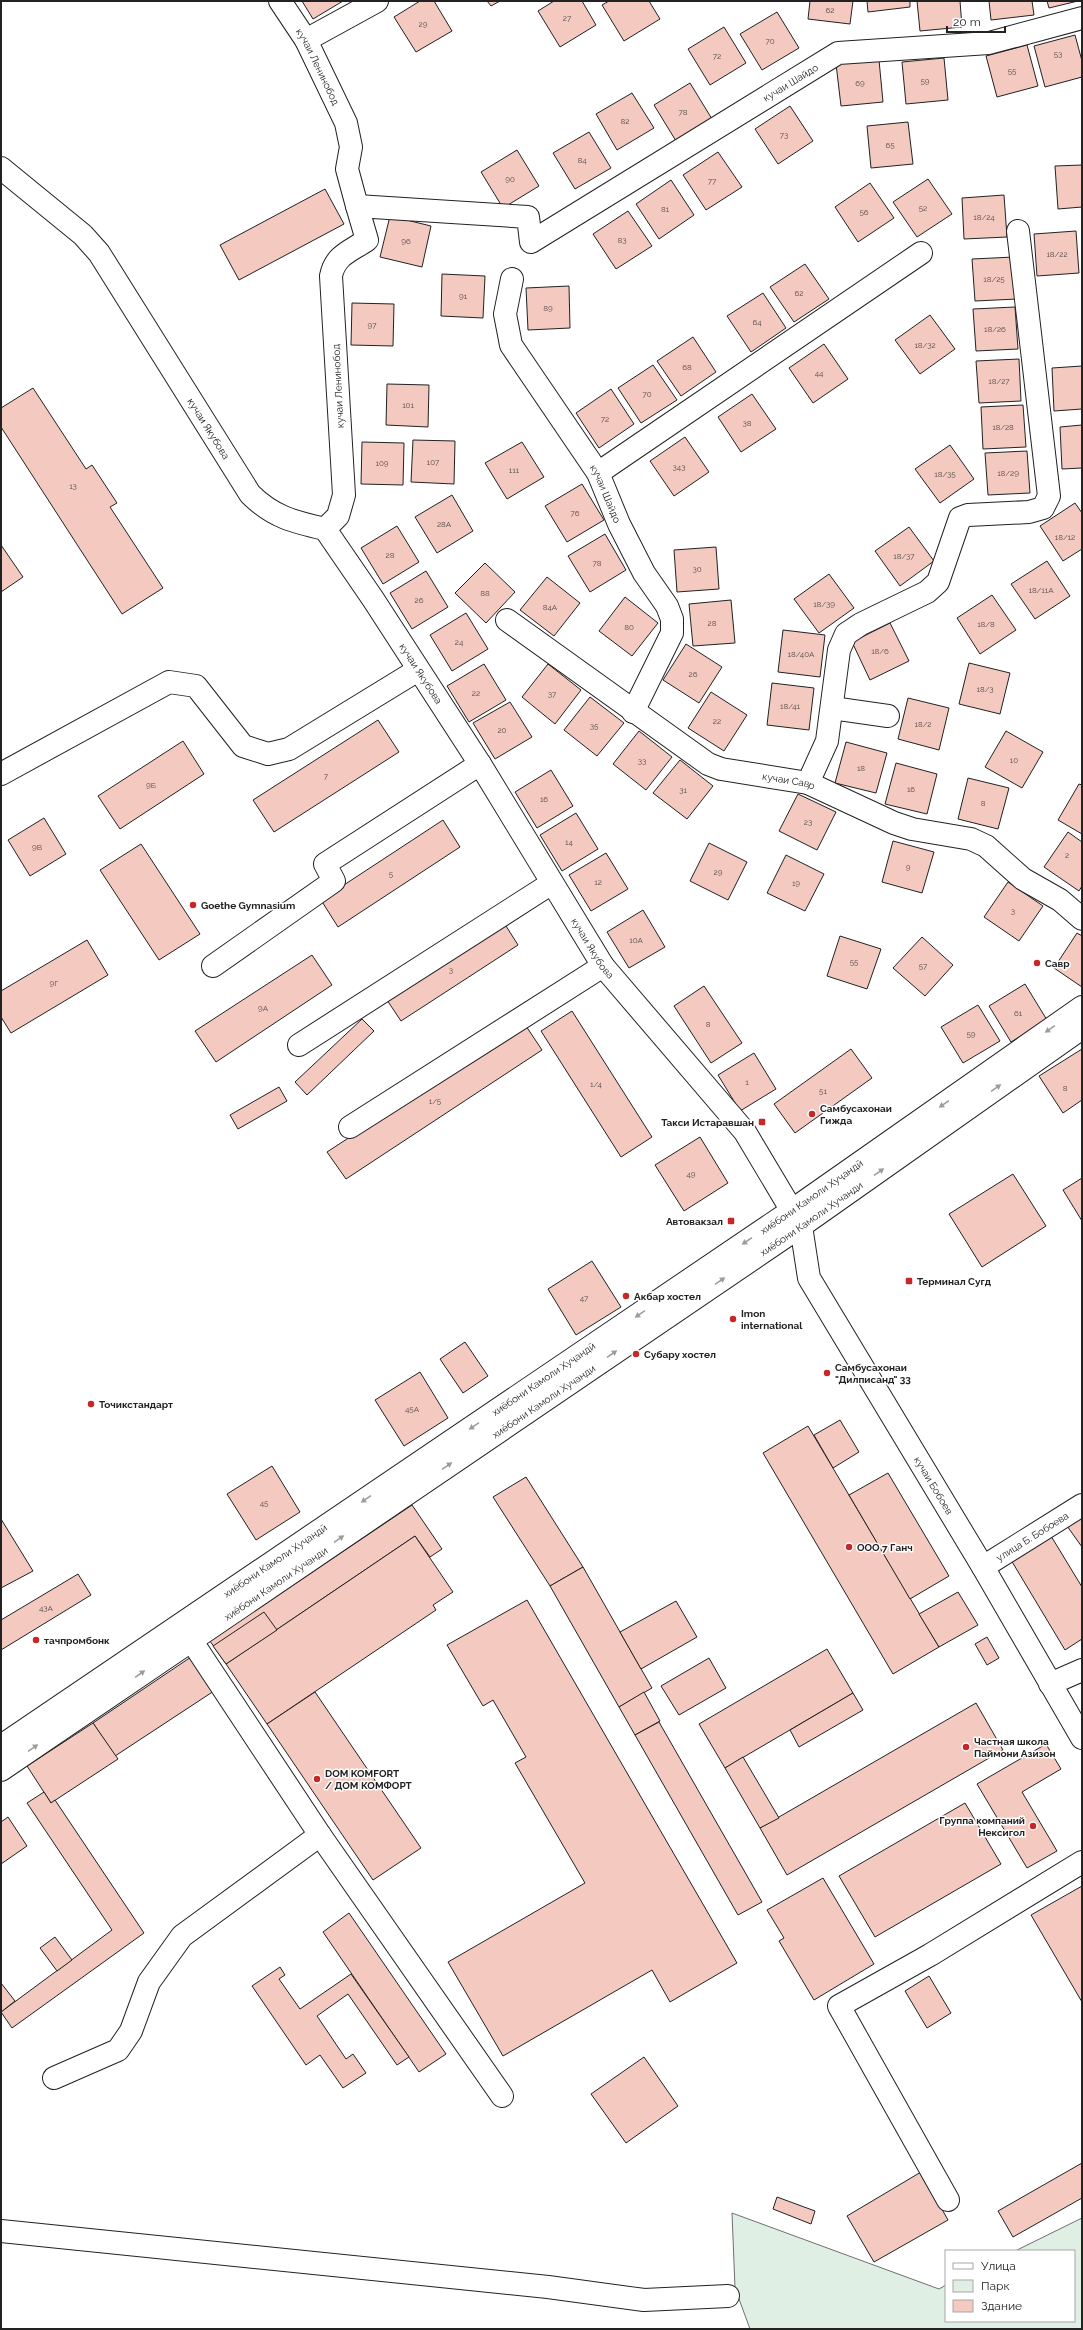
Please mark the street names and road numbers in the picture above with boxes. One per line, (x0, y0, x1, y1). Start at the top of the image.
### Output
street label: кучаи Ленинобод (294, 26, 342, 107)
street label: кучаи Шайдо (761, 61, 820, 103)
street label: кучаи Ленинобод (330, 343, 346, 428)
street label: кучаи Якубова (186, 396, 232, 461)
street label: кучаи Шайдо (588, 462, 623, 524)
street label: кучаи Якубова (398, 641, 445, 706)
street label: кучаи Савр (762, 770, 817, 791)
street label: кучаи Якубова (570, 916, 616, 980)
street label: хиёбони Камоли Хуҷандӣ (758, 1157, 865, 1236)
street label: хиёбони Камоли Хучанди (758, 1179, 864, 1258)
street label: хиёбони Камоли Хуҷандӣ (490, 1340, 597, 1418)
street label: хиёбони Камоли Хучанди (490, 1362, 597, 1440)
street label: кучаи Бобоев (912, 1454, 955, 1516)
street label: улица Б. Бобоева (994, 1510, 1070, 1563)
street label: хиёбони Камоли Хуҷандӣ (221, 1521, 329, 1599)
street label: хиёбони Камоли Хучанди (222, 1544, 329, 1622)

